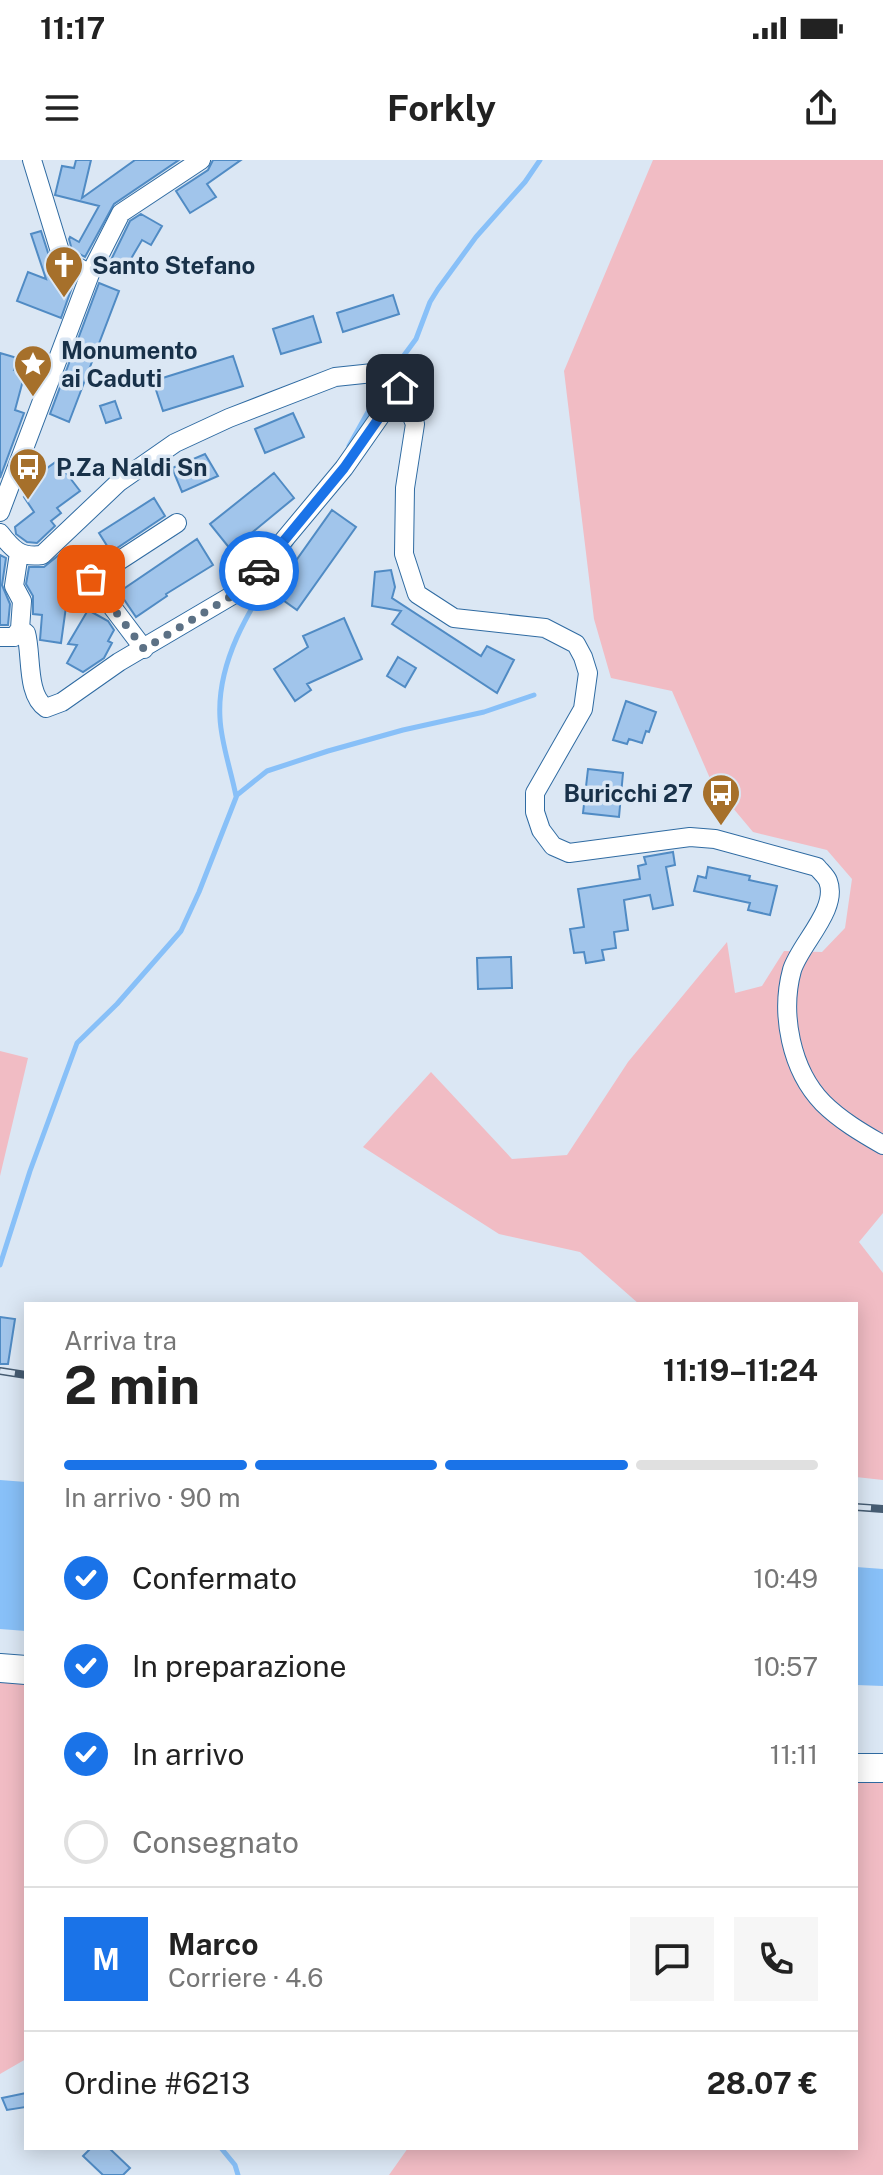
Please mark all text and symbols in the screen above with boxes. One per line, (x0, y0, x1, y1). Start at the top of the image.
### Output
text: 11:17 (40, 10, 105, 46)
icon: menu (40, 86, 84, 130)
icon: share (799, 86, 843, 130)
text: Forkly (387, 87, 496, 129)
church icon: Santo Stefano (43, 244, 85, 299)
place label: Santo Stefano (92, 251, 255, 279)
place label: Monumento ai Caduti (61, 336, 198, 392)
place icon: Monumento ai Caduti (12, 343, 54, 398)
pin (366, 354, 434, 422)
icon: home (378, 366, 422, 410)
bus stop icon: P.Za Naldi Sn (7, 446, 49, 501)
place label: P.Za Naldi Sn (56, 453, 208, 481)
courier (219, 531, 299, 611)
pin (57, 545, 125, 613)
icon: car (237, 549, 281, 593)
icon: bag (69, 557, 113, 601)
bus stop icon: Buricchi 27 (700, 772, 742, 827)
place label: Buricchi 27 (563, 779, 693, 807)
text: Arriva tra (64, 1325, 177, 1356)
text: 11:19–11:24 (663, 1352, 818, 1388)
text: 2 min (64, 1355, 200, 1416)
text: In arrivo · 90 m (64, 1482, 240, 1513)
icon: check (64, 1556, 108, 1600)
text: Confermato (132, 1560, 297, 1596)
text: 10:49 (753, 1563, 818, 1594)
icon: check (64, 1644, 108, 1688)
text: In preparazione (132, 1648, 347, 1684)
text: 10:57 (753, 1651, 818, 1682)
icon: check (64, 1732, 108, 1776)
text: In arrivo (132, 1736, 244, 1772)
text: 11:11 (770, 1739, 818, 1770)
text: Consegnato (132, 1824, 299, 1860)
button: chat (630, 1917, 714, 2001)
button: phone (734, 1917, 818, 2001)
text: Marco (168, 1926, 258, 1962)
text: M (92, 1941, 120, 1977)
text: Corriere · 4.6 (168, 1962, 323, 1993)
text: Ordine #6213 (64, 2065, 250, 2101)
text: 28.07 € (707, 2065, 818, 2101)

